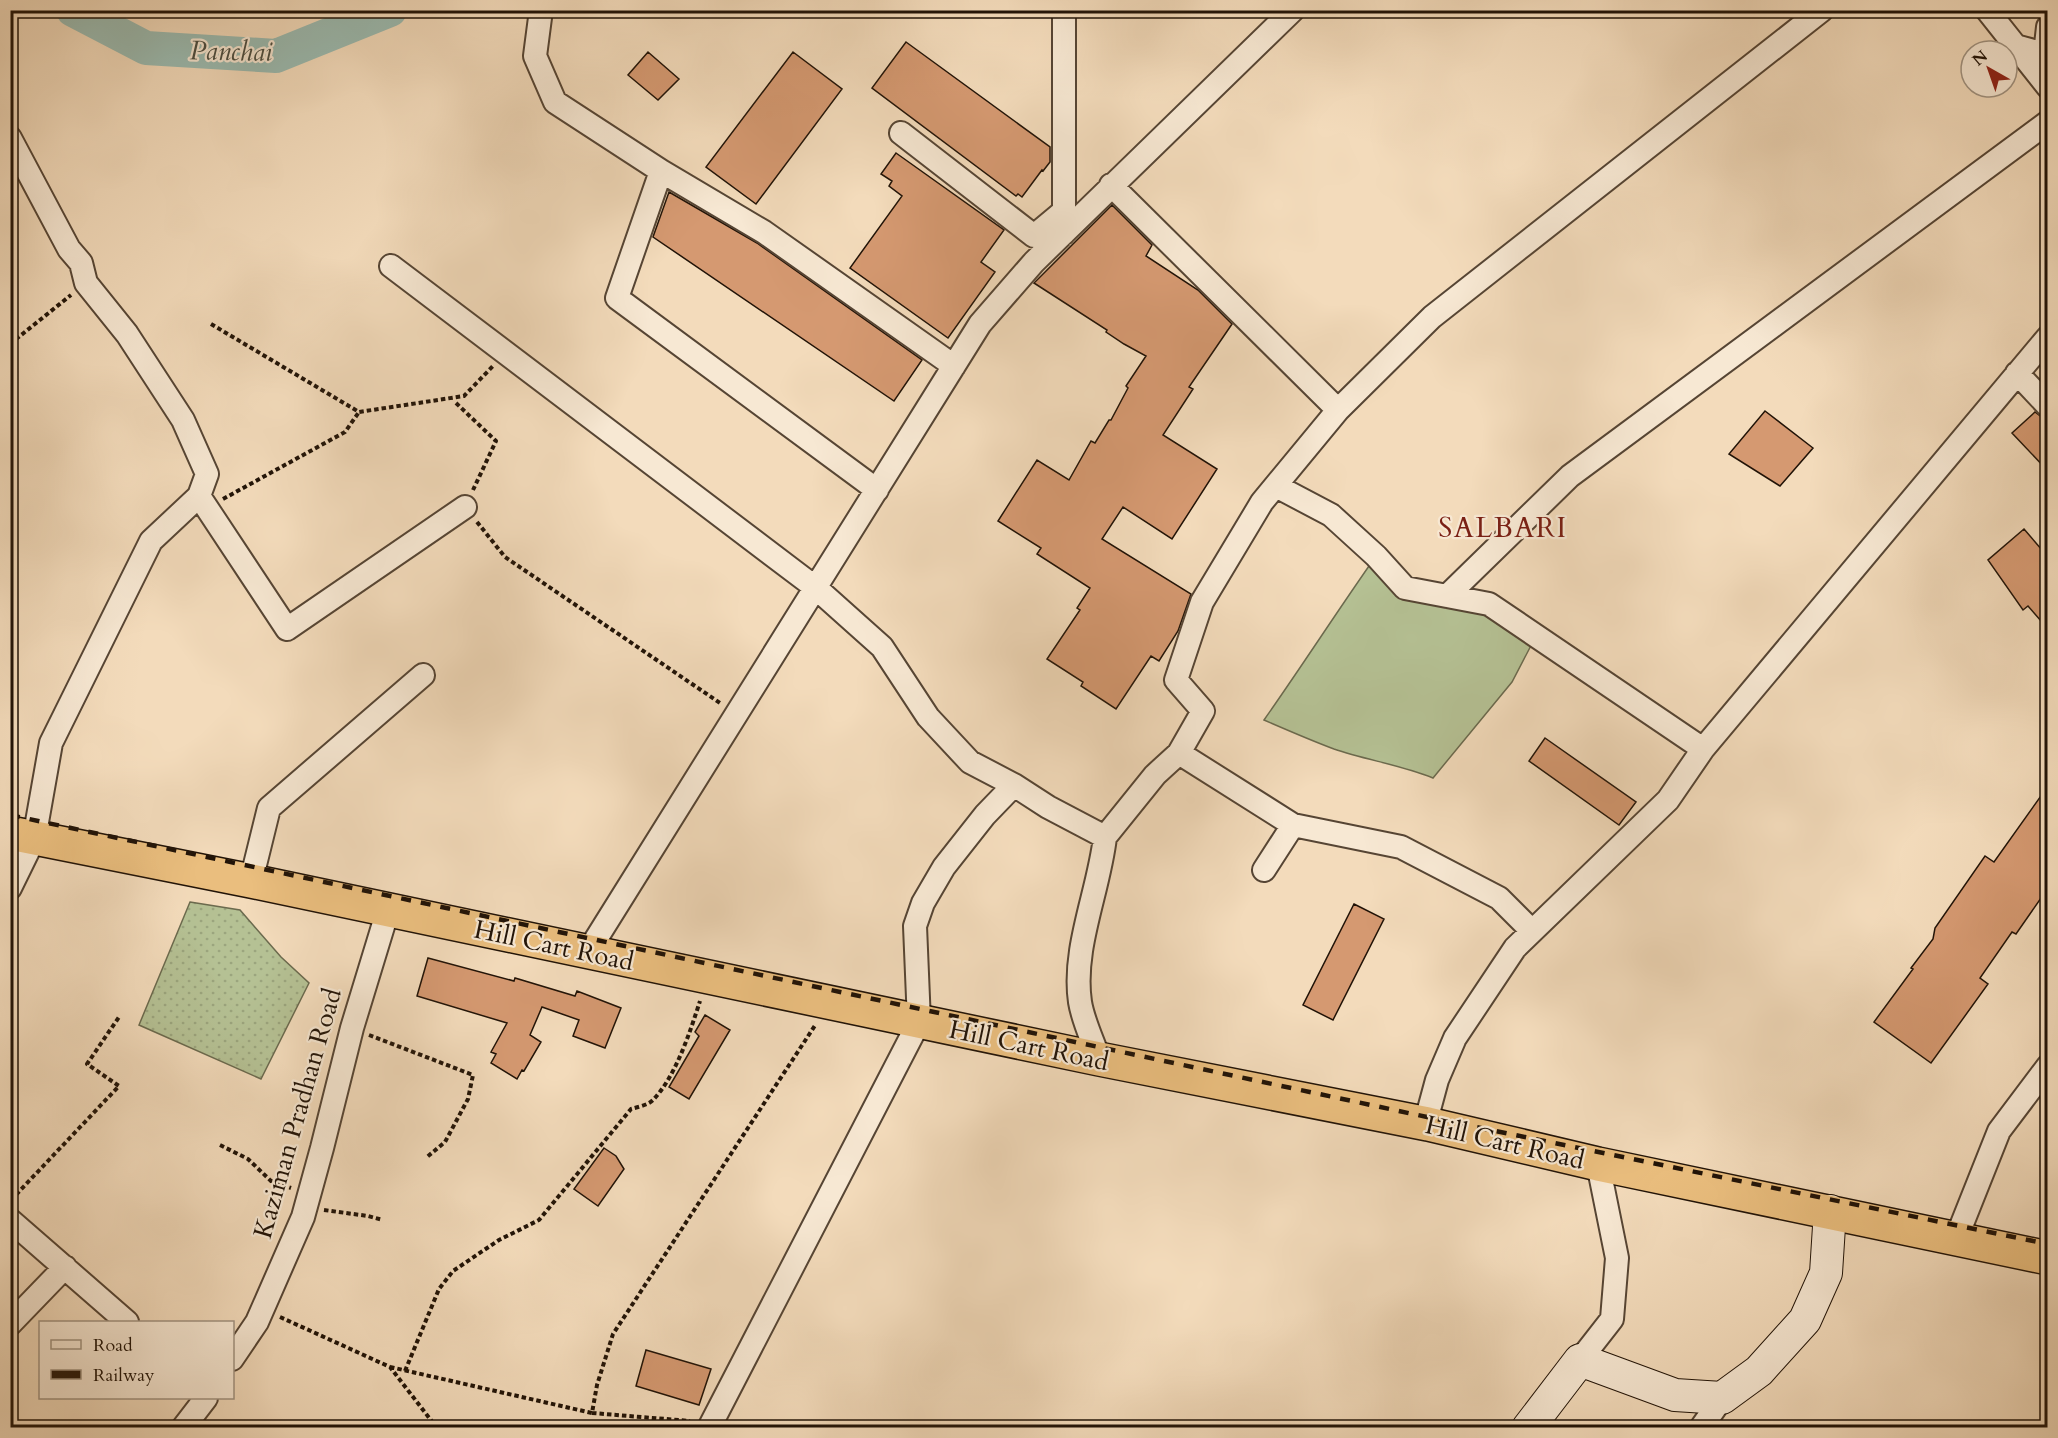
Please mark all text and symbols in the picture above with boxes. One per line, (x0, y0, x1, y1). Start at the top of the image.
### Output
water label: Panchai (189, 32, 273, 71)
north arrow (1959, 39, 2019, 99)
text: N (1968, 45, 1992, 71)
district label: SALBARI (1438, 509, 1568, 547)
street label: Hill Cart Road (471, 912, 637, 980)
street label: Kaziman Pradhan Road (245, 984, 350, 1242)
street label: Hill Cart Road (946, 1012, 1112, 1080)
street label: Hill Cart Road (1422, 1107, 1588, 1178)
legend (39, 1321, 234, 1399)
text: Road (93, 1333, 133, 1358)
text: Railway (93, 1363, 155, 1388)

